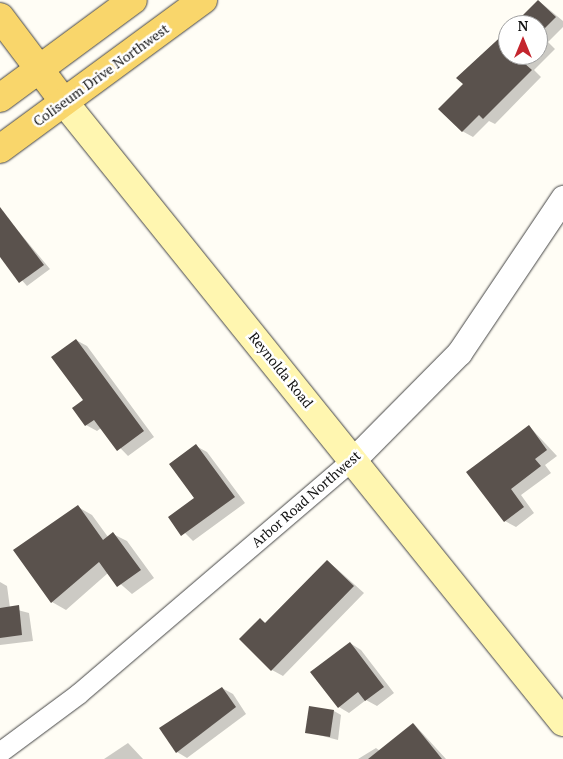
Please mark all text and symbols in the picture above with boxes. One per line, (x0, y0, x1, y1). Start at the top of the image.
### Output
north arrow (498, 15, 548, 65)
text: N (518, 16, 528, 35)
street label: Coliseum Drive Northwest (30, 20, 172, 130)
street label: Reynolda Road (245, 329, 317, 411)
street label: Arbor Road Northwest (248, 447, 364, 551)

